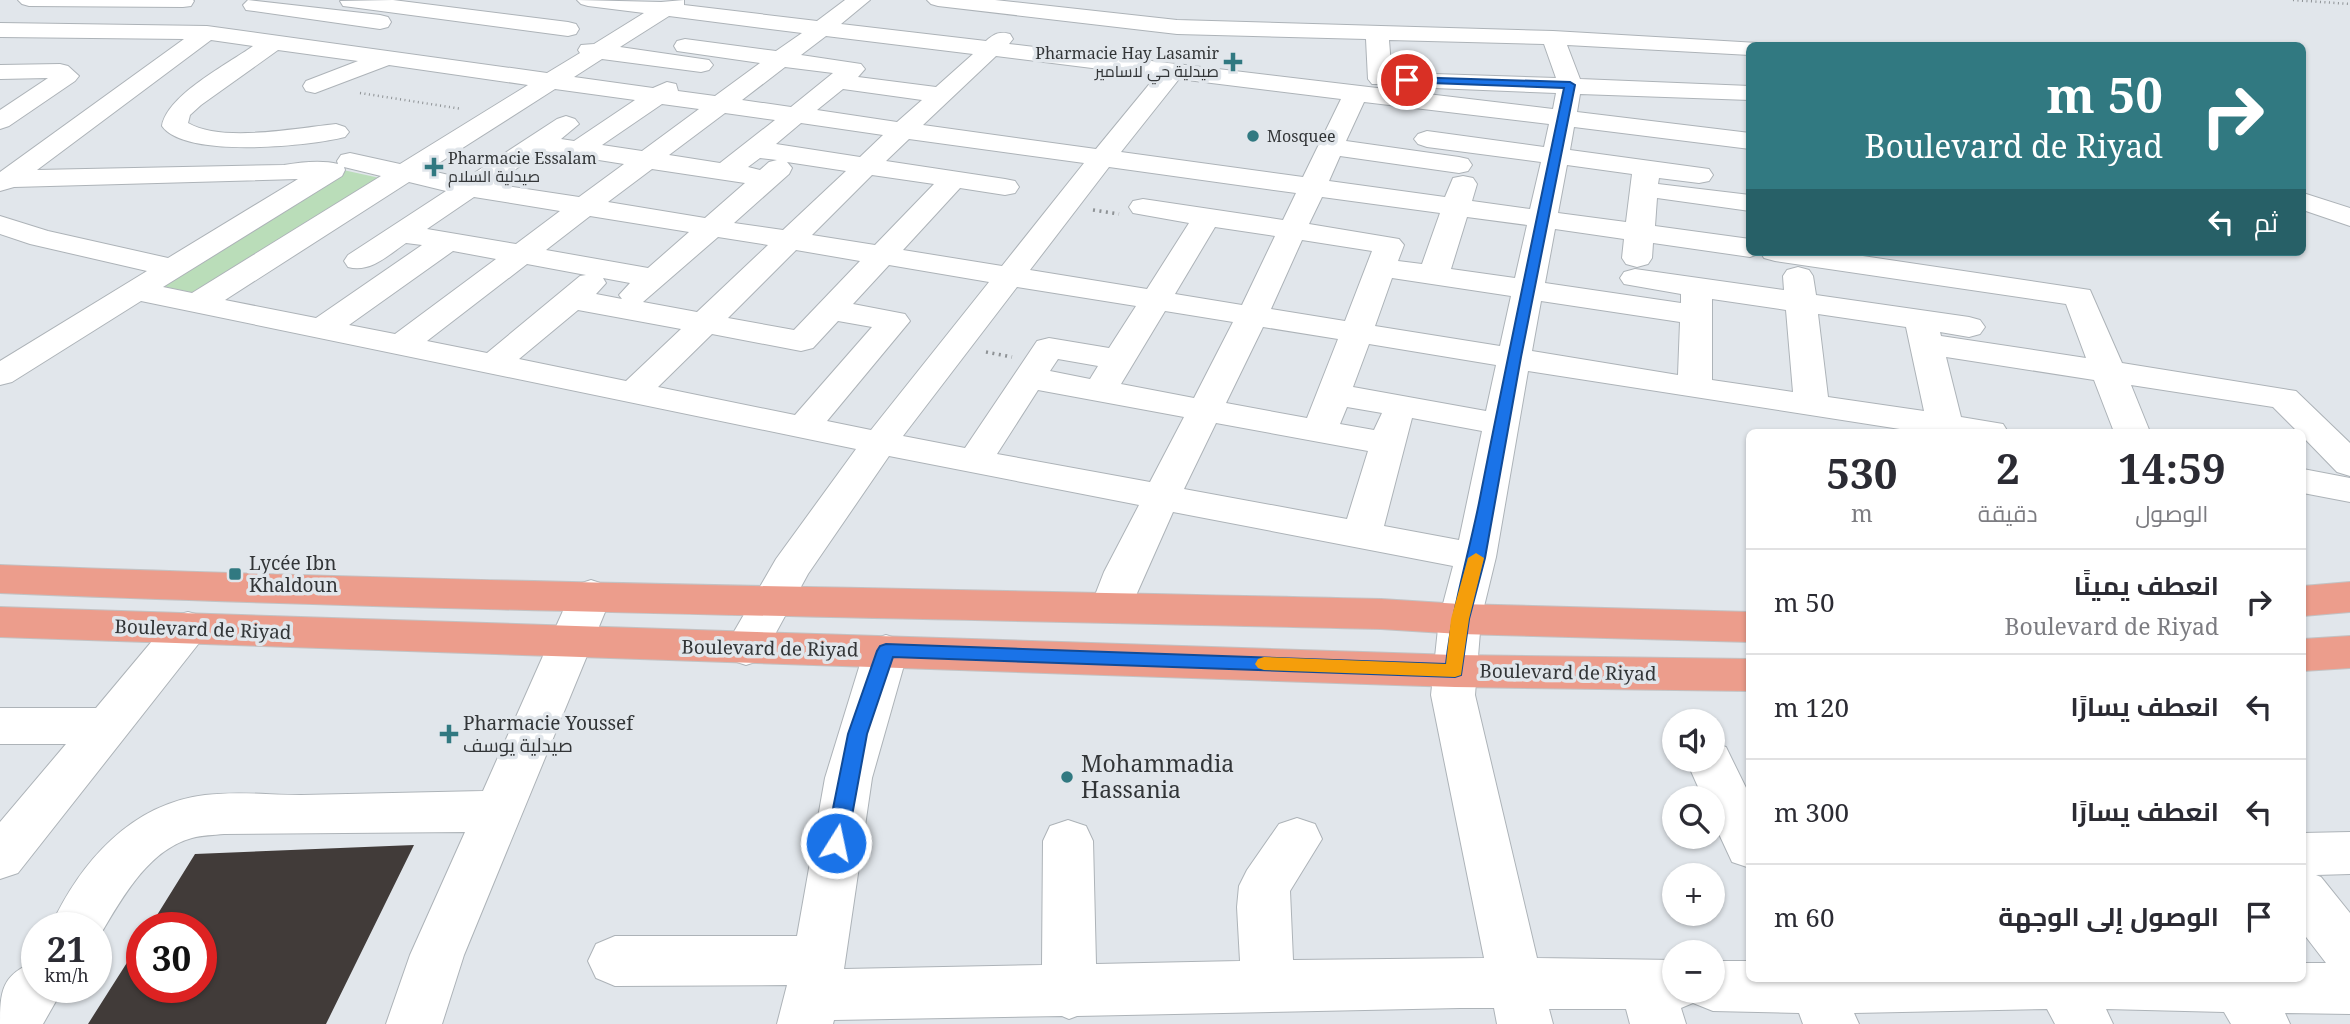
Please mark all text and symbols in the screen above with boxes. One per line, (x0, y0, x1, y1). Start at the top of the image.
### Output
place label: Pharmacie Hay Lasamir صيدلية حي لاسامير (1035, 42, 1219, 85)
pin (1377, 50, 1437, 110)
marker: Pharmacie Hay Lasamir صيدلية حي لاسامير (1225, 54, 1241, 70)
icon: arrive (1388, 61, 1426, 99)
text: 50 m (2047, 61, 2163, 127)
icon: right (2187, 70, 2278, 161)
text: Boulevard de Riyad (1865, 124, 2163, 167)
place label: Mosquee (1267, 125, 1336, 147)
marker: Mosquee (1245, 128, 1261, 144)
place label: Pharmacie Essalam صيدلية السلام (448, 147, 597, 188)
marker: Pharmacie Essalam صيدلية السلام (426, 159, 442, 175)
icon: left (2202, 203, 2240, 241)
text: ثم (2254, 204, 2278, 240)
text: 2 (1996, 439, 2020, 496)
text: 14:59 (2118, 439, 2226, 496)
text: 530 (1826, 444, 1898, 501)
text: m (1851, 497, 1873, 529)
text: دقيقة (1978, 497, 2038, 529)
text: الوصول (2135, 497, 2208, 529)
place label: Lycée Ibn Khaldoun (249, 550, 338, 598)
marker: Lycée Ibn Khaldoun (227, 566, 243, 582)
text: انعطف يمينًا (2074, 567, 2219, 603)
icon: right (2240, 583, 2278, 621)
text: 50 m (1774, 584, 1834, 620)
text: Boulevard de Riyad (2005, 610, 2219, 642)
street label: Boulevard de Riyad (114, 613, 292, 645)
street label: Boulevard de Riyad (681, 633, 859, 663)
street label: Boulevard de Riyad (1479, 657, 1657, 687)
text: انعطف يسارًا (2070, 688, 2219, 724)
icon: left (2240, 688, 2278, 726)
text: 120 m (1774, 689, 1849, 725)
map controls (1662, 709, 1725, 1003)
button: sound (1662, 709, 1725, 772)
place label: Pharmacie Youssef صيدلية يوسف (463, 710, 635, 758)
marker: Pharmacie Youssef صيدلية يوسف (441, 726, 457, 742)
place label: Mohammadia Hassania (1081, 747, 1234, 805)
marker: Mohammadia Hassania (1059, 769, 1075, 785)
button: search (1662, 786, 1725, 849)
text: انعطف يسارًا (2070, 793, 2219, 829)
icon: left (2240, 793, 2278, 831)
text: 300 m (1774, 794, 1849, 830)
position arrow (799, 806, 873, 880)
button: + (1662, 863, 1725, 926)
text: الوصول إلى الوجهة (1998, 898, 2219, 934)
icon: arrive (2240, 898, 2278, 936)
text: 60 m (1774, 899, 1834, 935)
speed limit sign: 30 (126, 912, 217, 1003)
text: 21 (47, 925, 86, 972)
button: − (1662, 940, 1725, 1003)
text: km/h (44, 963, 89, 987)

